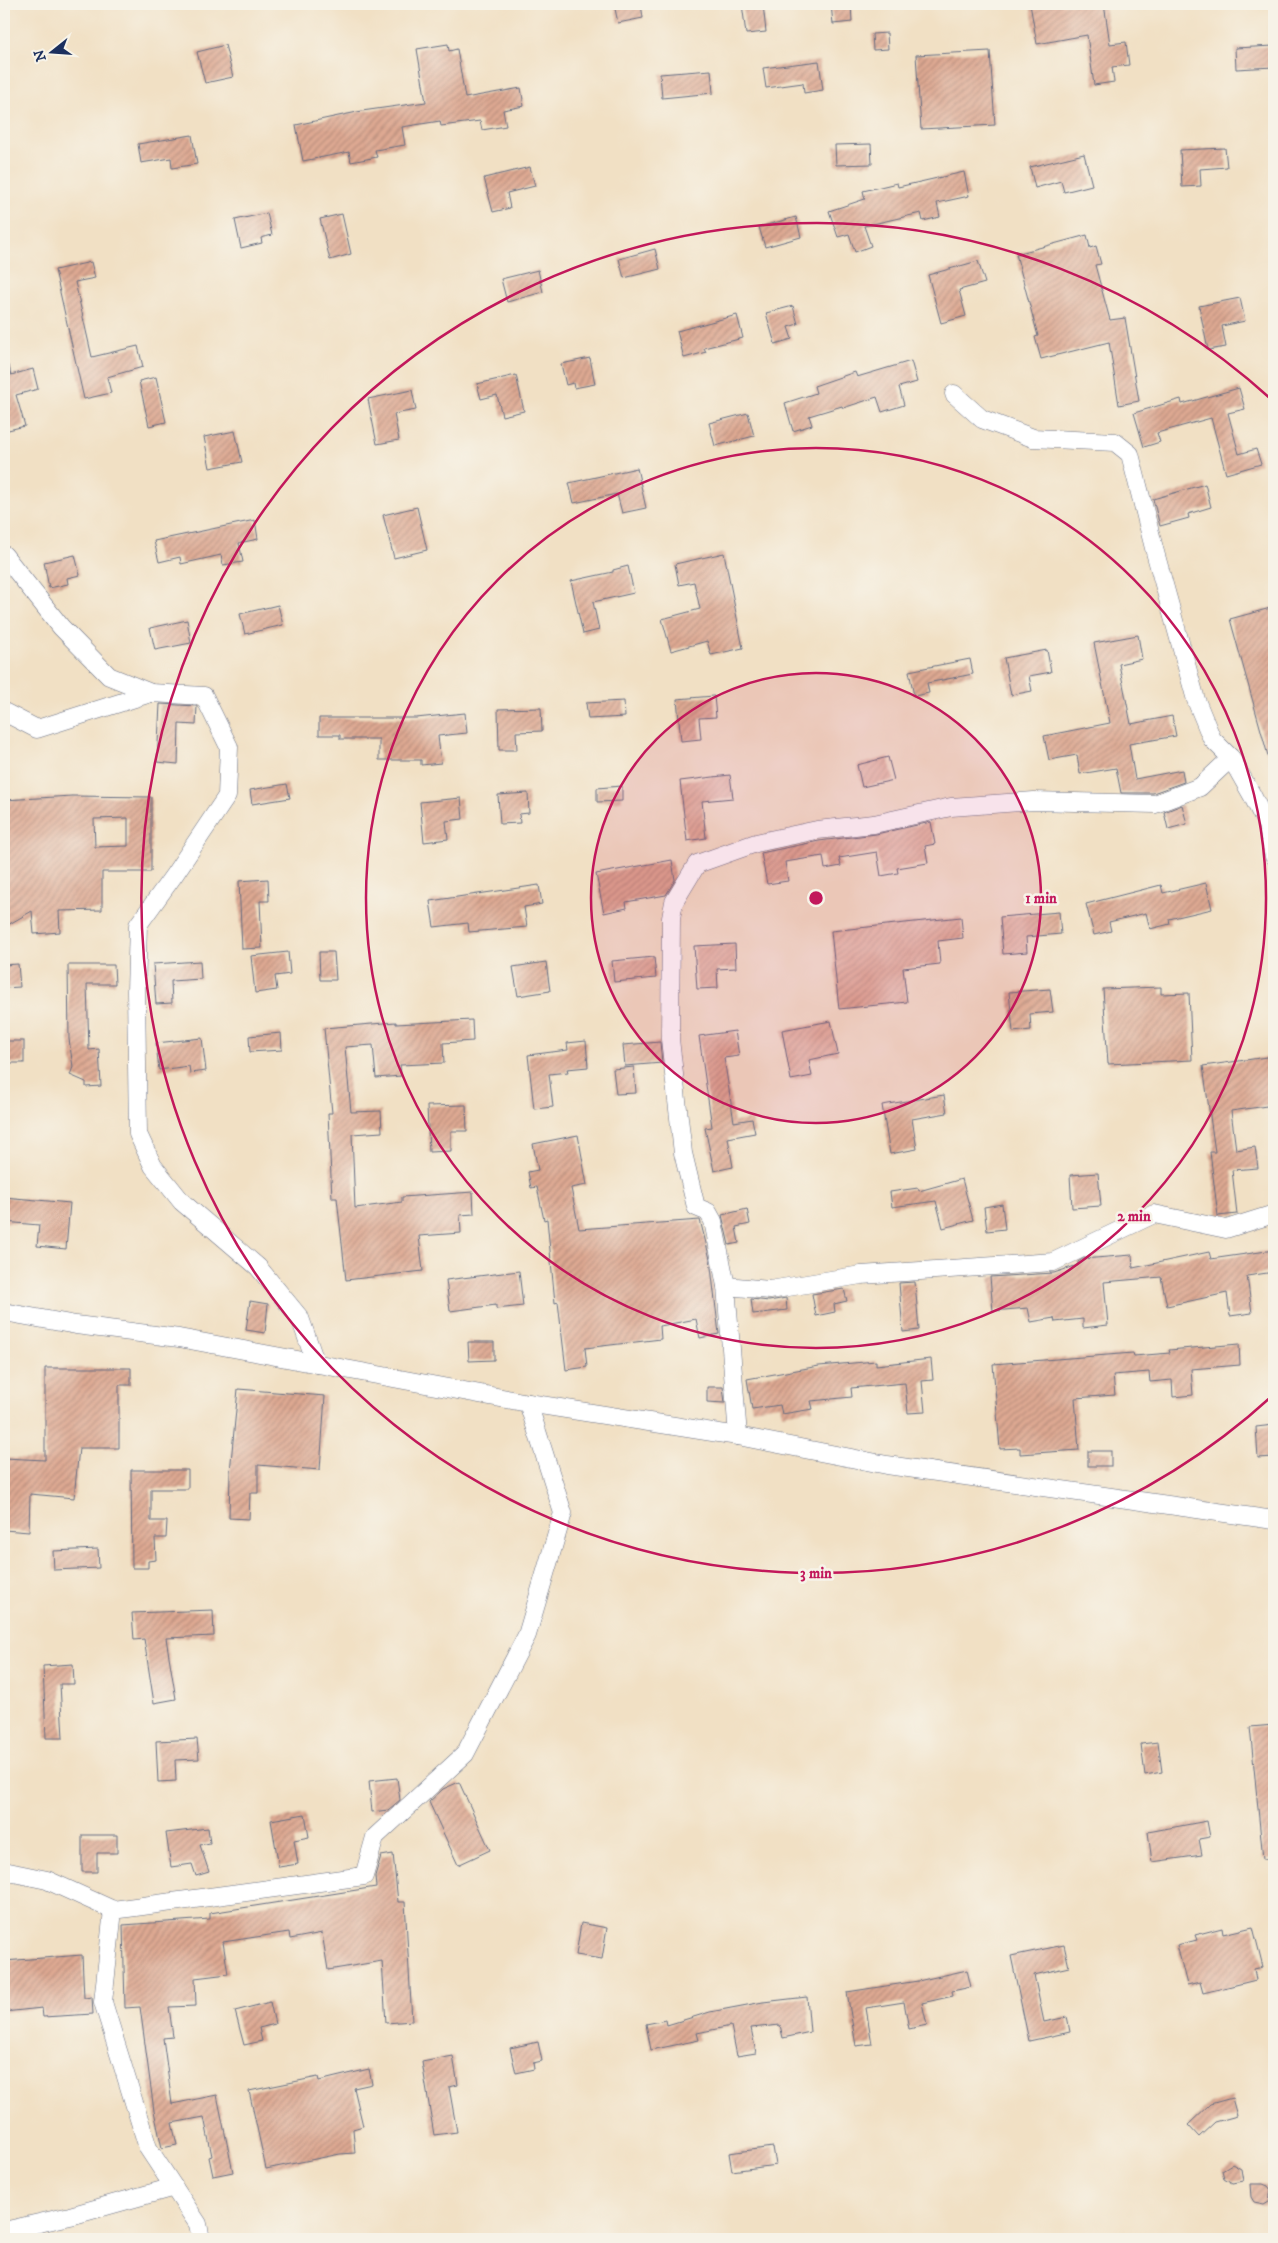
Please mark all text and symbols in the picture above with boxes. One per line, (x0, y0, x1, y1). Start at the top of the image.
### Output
north arrow (28, 28, 78, 78)
text: N (30, 47, 51, 64)
centre of rings (807, 889, 825, 907)
text: 1 min (1025, 889, 1057, 908)
text: 2 min (1117, 1207, 1151, 1226)
text: 3 min (800, 1564, 832, 1583)

